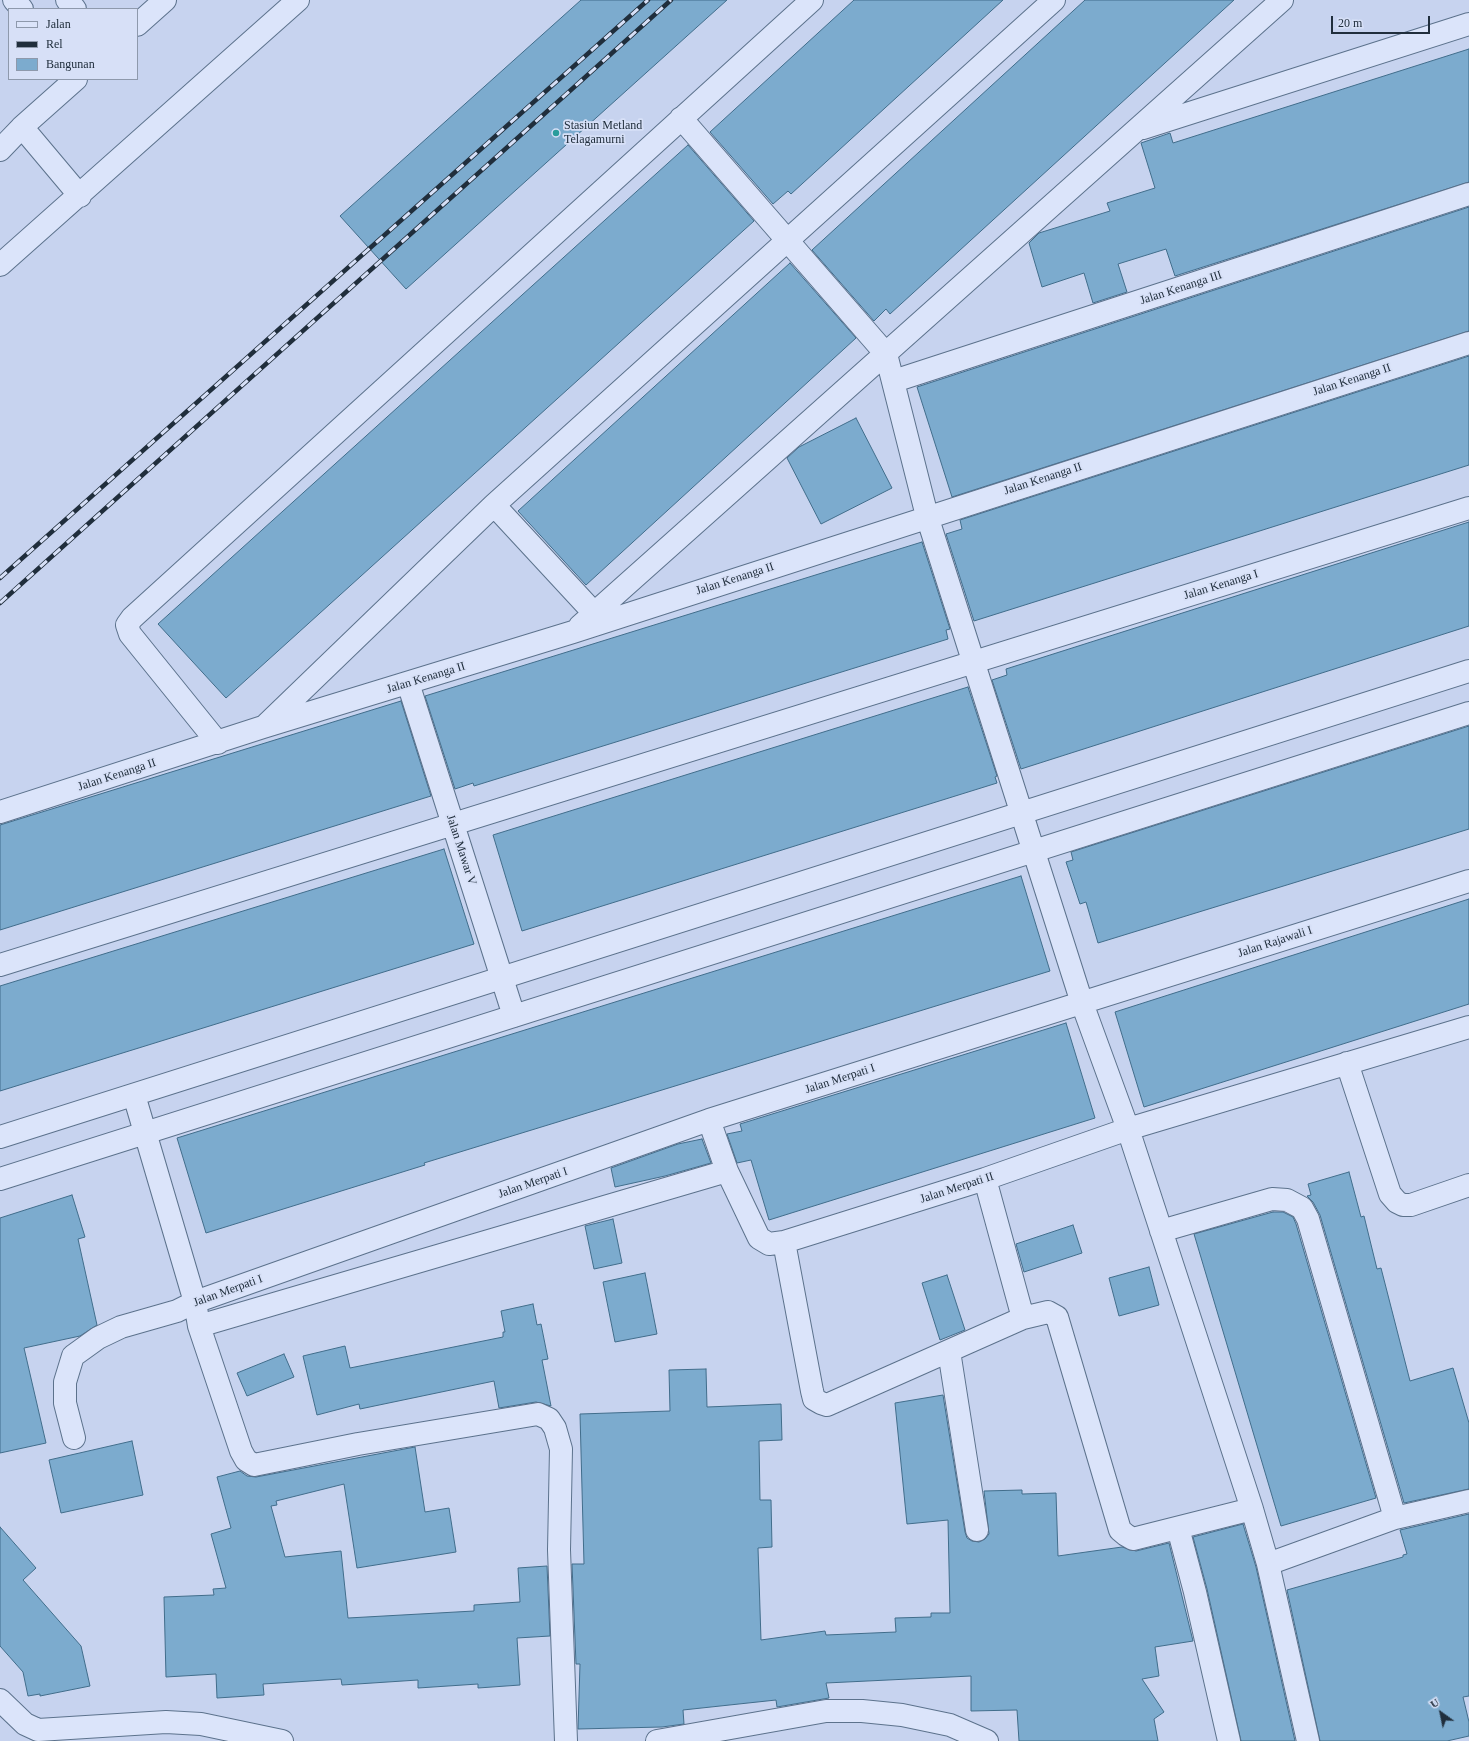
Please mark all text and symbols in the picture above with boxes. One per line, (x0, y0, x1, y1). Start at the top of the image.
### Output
legend (8, 8, 138, 80)
scale bar (1333, 8, 1432, 34)
text: 20 m (1338, 16, 1362, 30)
text: Jalan (46, 17, 71, 31)
text: Rel (46, 37, 63, 51)
text: Bangunan (46, 57, 95, 71)
place label: Stasiun Metland Telagamurni (564, 119, 642, 147)
marker: Stasiun Metland Telagamurni (551, 128, 561, 138)
street label: Jalan Kenanga III (1138, 268, 1224, 308)
street label: Jalan Kenanga II (1311, 361, 1393, 399)
street label: Jalan Kenanga II (1002, 460, 1084, 498)
street label: Jalan Kenanga II (694, 560, 776, 598)
street label: Jalan Kenanga I (1182, 567, 1260, 603)
street label: Jalan Kenanga II (385, 659, 467, 697)
street label: Jalan Kenanga II (76, 756, 158, 794)
street label: Jalan Mawar V (443, 813, 479, 887)
street label: Jalan Rajawali I (1236, 923, 1314, 961)
street label: Jalan Merpati I (803, 1061, 877, 1097)
street label: Jalan Merpati I (496, 1164, 570, 1202)
street label: Jalan Merpati II (918, 1169, 996, 1207)
street label: Jalan Merpati I (191, 1272, 265, 1310)
north arrow (1421, 1693, 1461, 1733)
text: U (1428, 1696, 1441, 1710)

